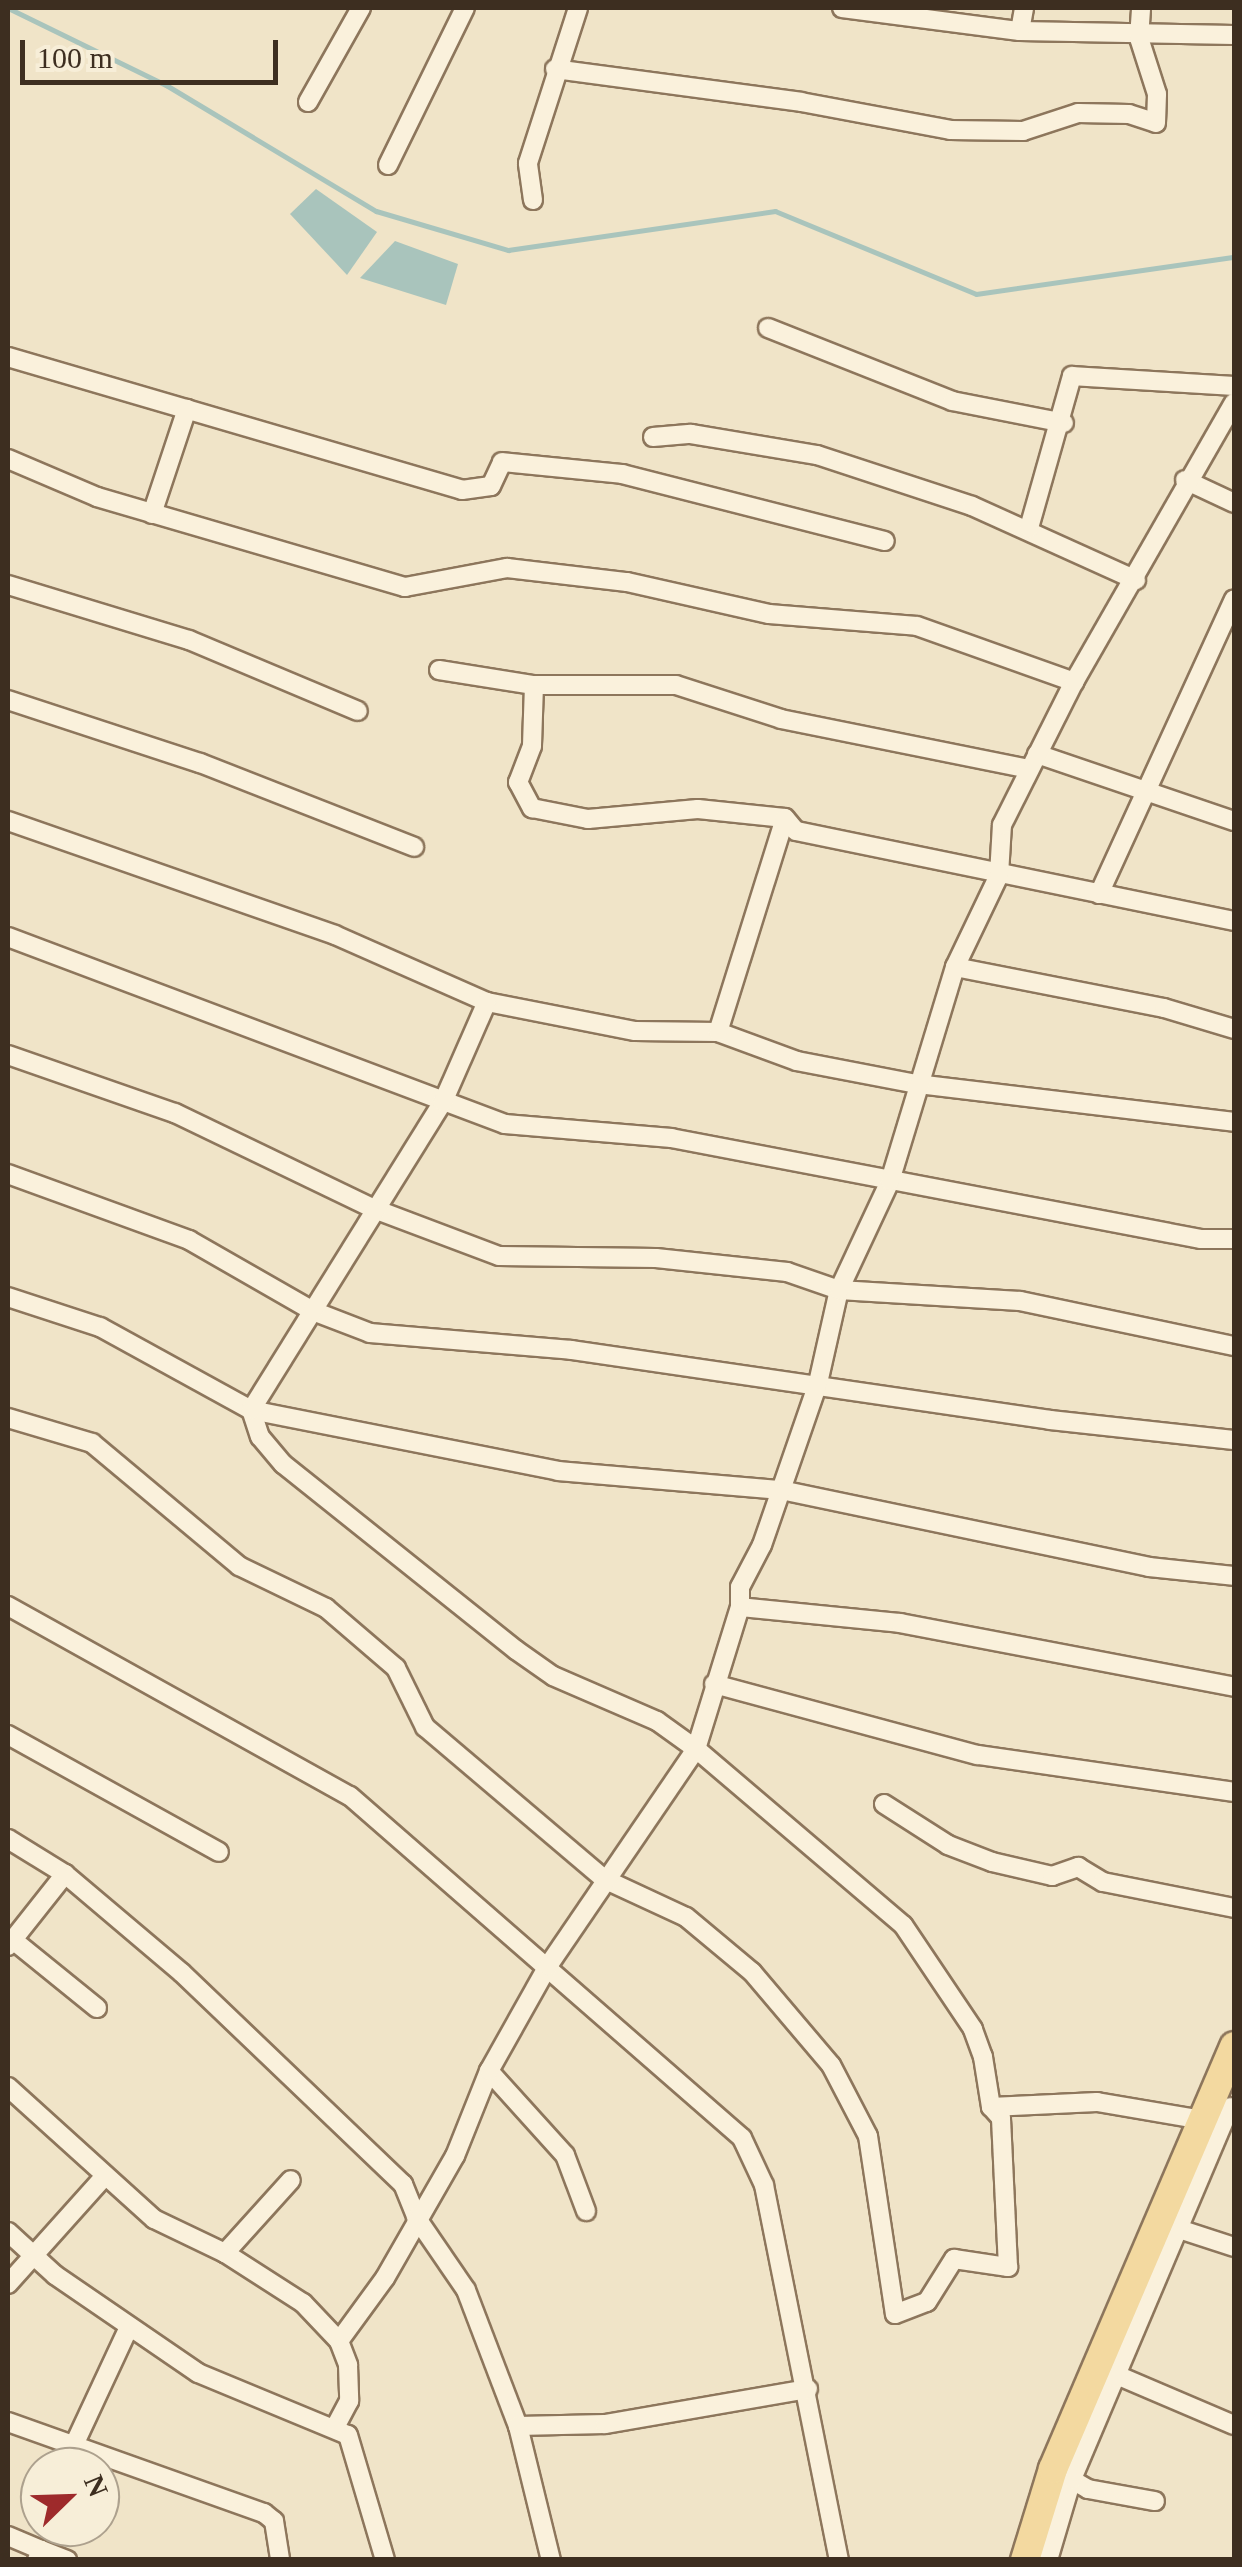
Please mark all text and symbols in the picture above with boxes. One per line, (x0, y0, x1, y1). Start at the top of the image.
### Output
scale bar (25, 20, 282, 82)
text: 100 m (37, 41, 113, 74)
north arrow (20, 2447, 120, 2547)
text: N (78, 2470, 114, 2501)

